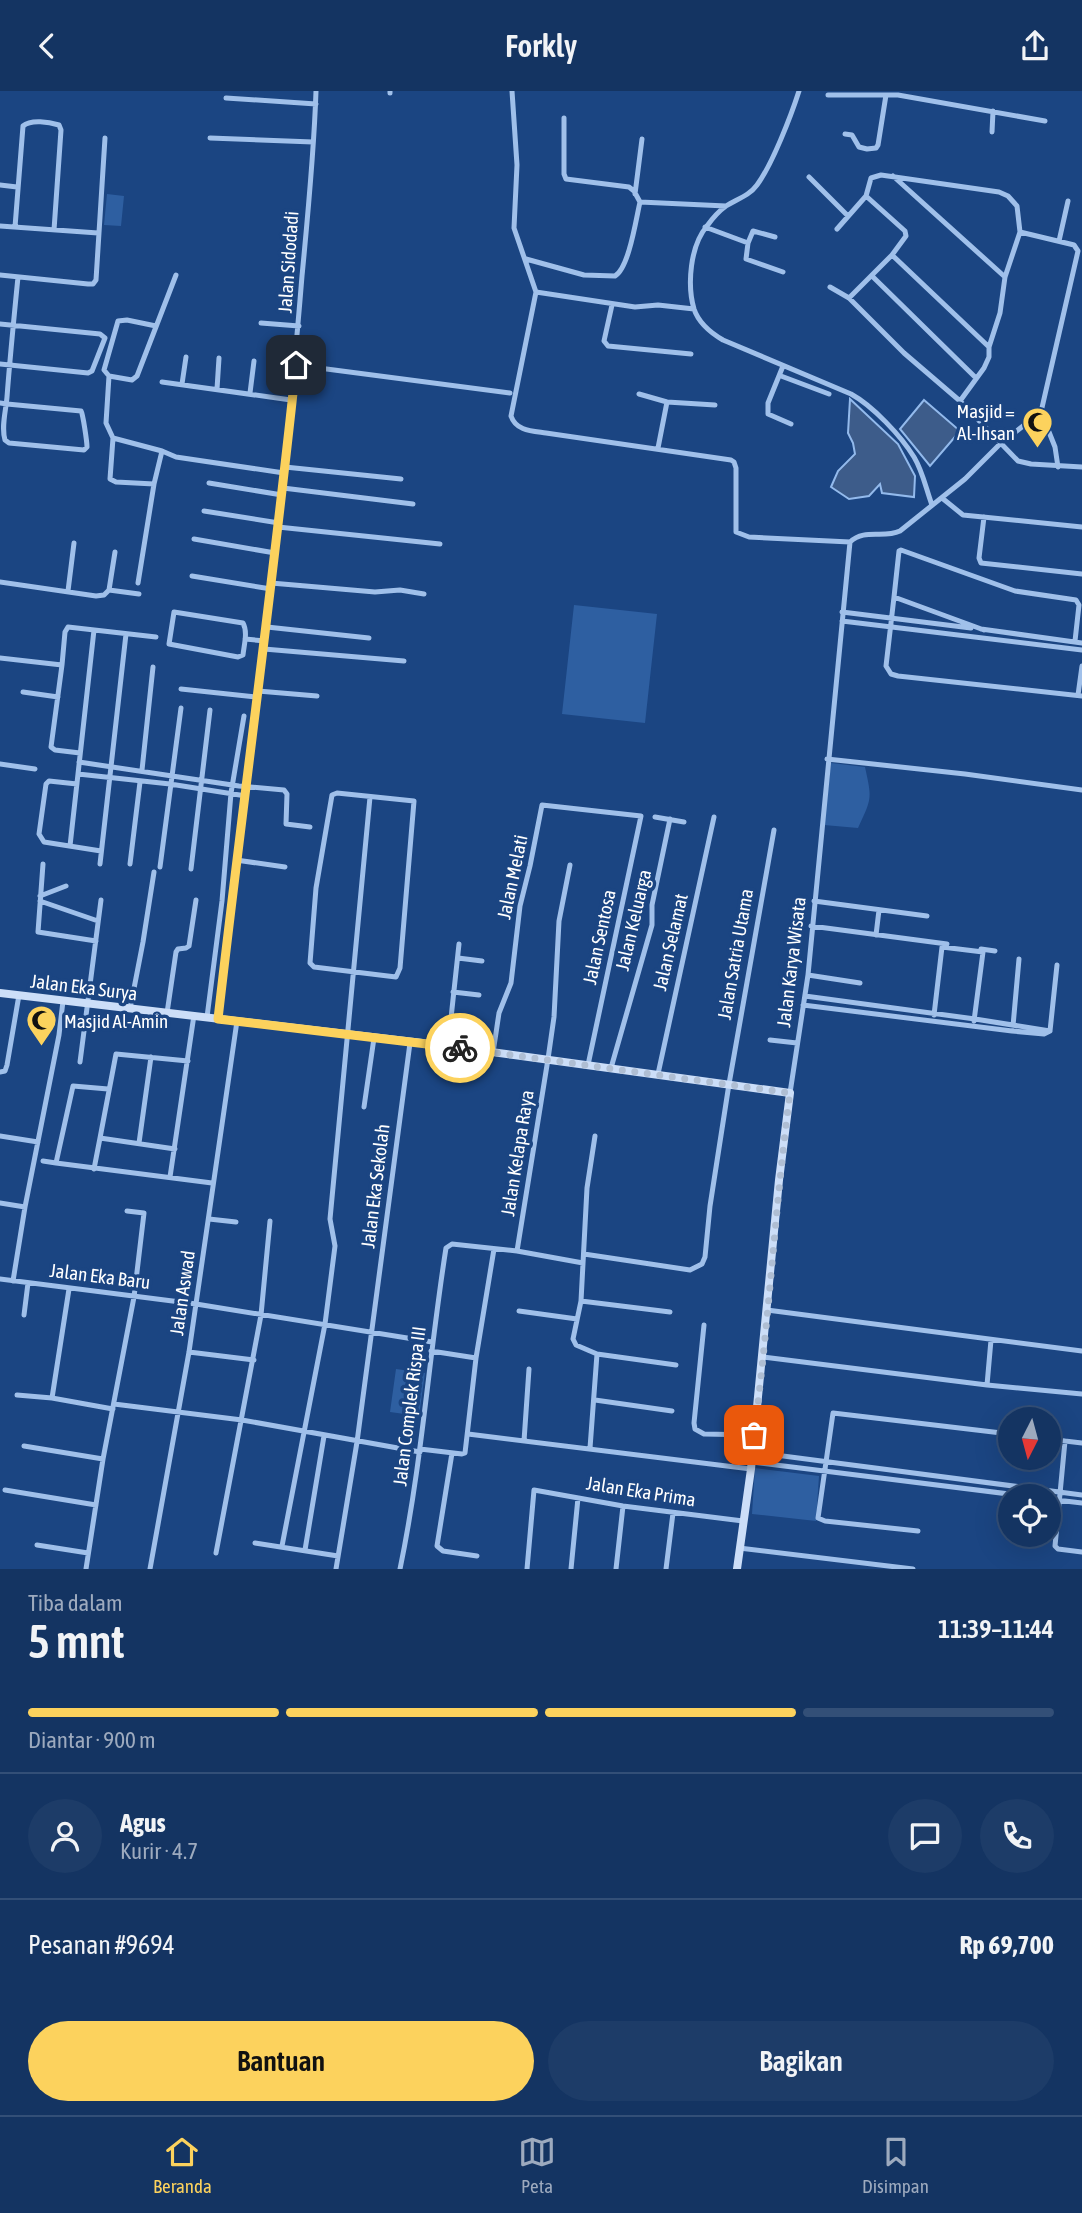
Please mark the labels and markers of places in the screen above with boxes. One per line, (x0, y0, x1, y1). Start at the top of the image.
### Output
pin (266, 335, 326, 395)
place label: Masjid = Al-Ihsan (956, 400, 1015, 444)
mosque icon: Masjid = Al-Ihsan (1021, 405, 1055, 449)
mosque icon: Masjid Al-Amin (24, 1004, 58, 1048)
place label: Masjid Al-Amin (64, 1010, 168, 1032)
pin (724, 1405, 784, 1465)

